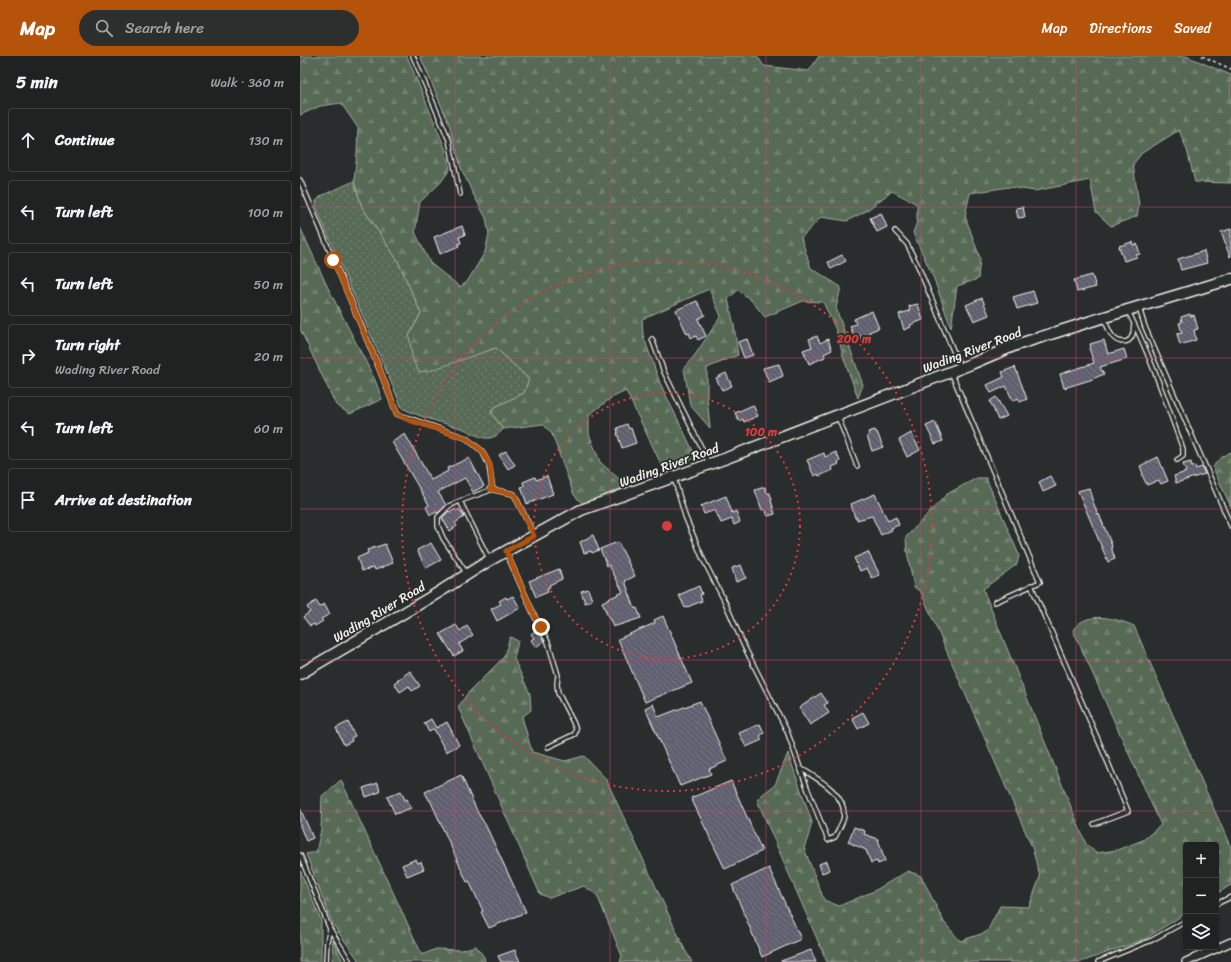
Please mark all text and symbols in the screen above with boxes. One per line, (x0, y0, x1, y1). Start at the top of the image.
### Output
search box (79, 10, 359, 46)
text: Map (20, 12, 55, 45)
text: Search here (125, 15, 204, 41)
text: Map (1041, 16, 1067, 41)
text: Directions (1089, 16, 1152, 41)
text: Saved (1174, 16, 1211, 41)
icon: search (93, 17, 115, 39)
text: 5 min (16, 67, 58, 97)
text: Walk · 360 m (210, 71, 284, 94)
text: Continue (55, 127, 115, 153)
icon: ahead (17, 129, 39, 151)
text: 130 m (249, 129, 283, 152)
text: Turn left (55, 199, 113, 225)
icon: left (17, 201, 39, 223)
text: 100 m (248, 201, 283, 224)
route start (324, 251, 342, 269)
text: Turn left (55, 271, 113, 297)
icon: left (17, 273, 39, 295)
text: 50 m (253, 273, 283, 296)
street label: Wading River Road (919, 320, 1026, 380)
text: 200 m (836, 328, 872, 350)
text: Turn right (55, 332, 120, 358)
icon: right (17, 345, 39, 367)
text: 20 m (254, 345, 283, 368)
text: Wading River Road (55, 358, 160, 381)
text: Turn left (55, 415, 113, 441)
icon: left (17, 417, 39, 439)
text: 60 m (254, 417, 283, 440)
text: 100 m (745, 421, 778, 443)
street label: Wading River Road (616, 436, 723, 494)
text: Arrive at destination (55, 487, 192, 513)
icon: arrive (17, 489, 39, 511)
centre of rings (660, 519, 674, 533)
street label: Wading River Road (328, 575, 431, 649)
route end (532, 618, 550, 636)
map controls (1183, 842, 1219, 950)
button: + (1183, 842, 1219, 878)
button: − (1183, 878, 1219, 914)
button: layers (1183, 914, 1219, 950)

